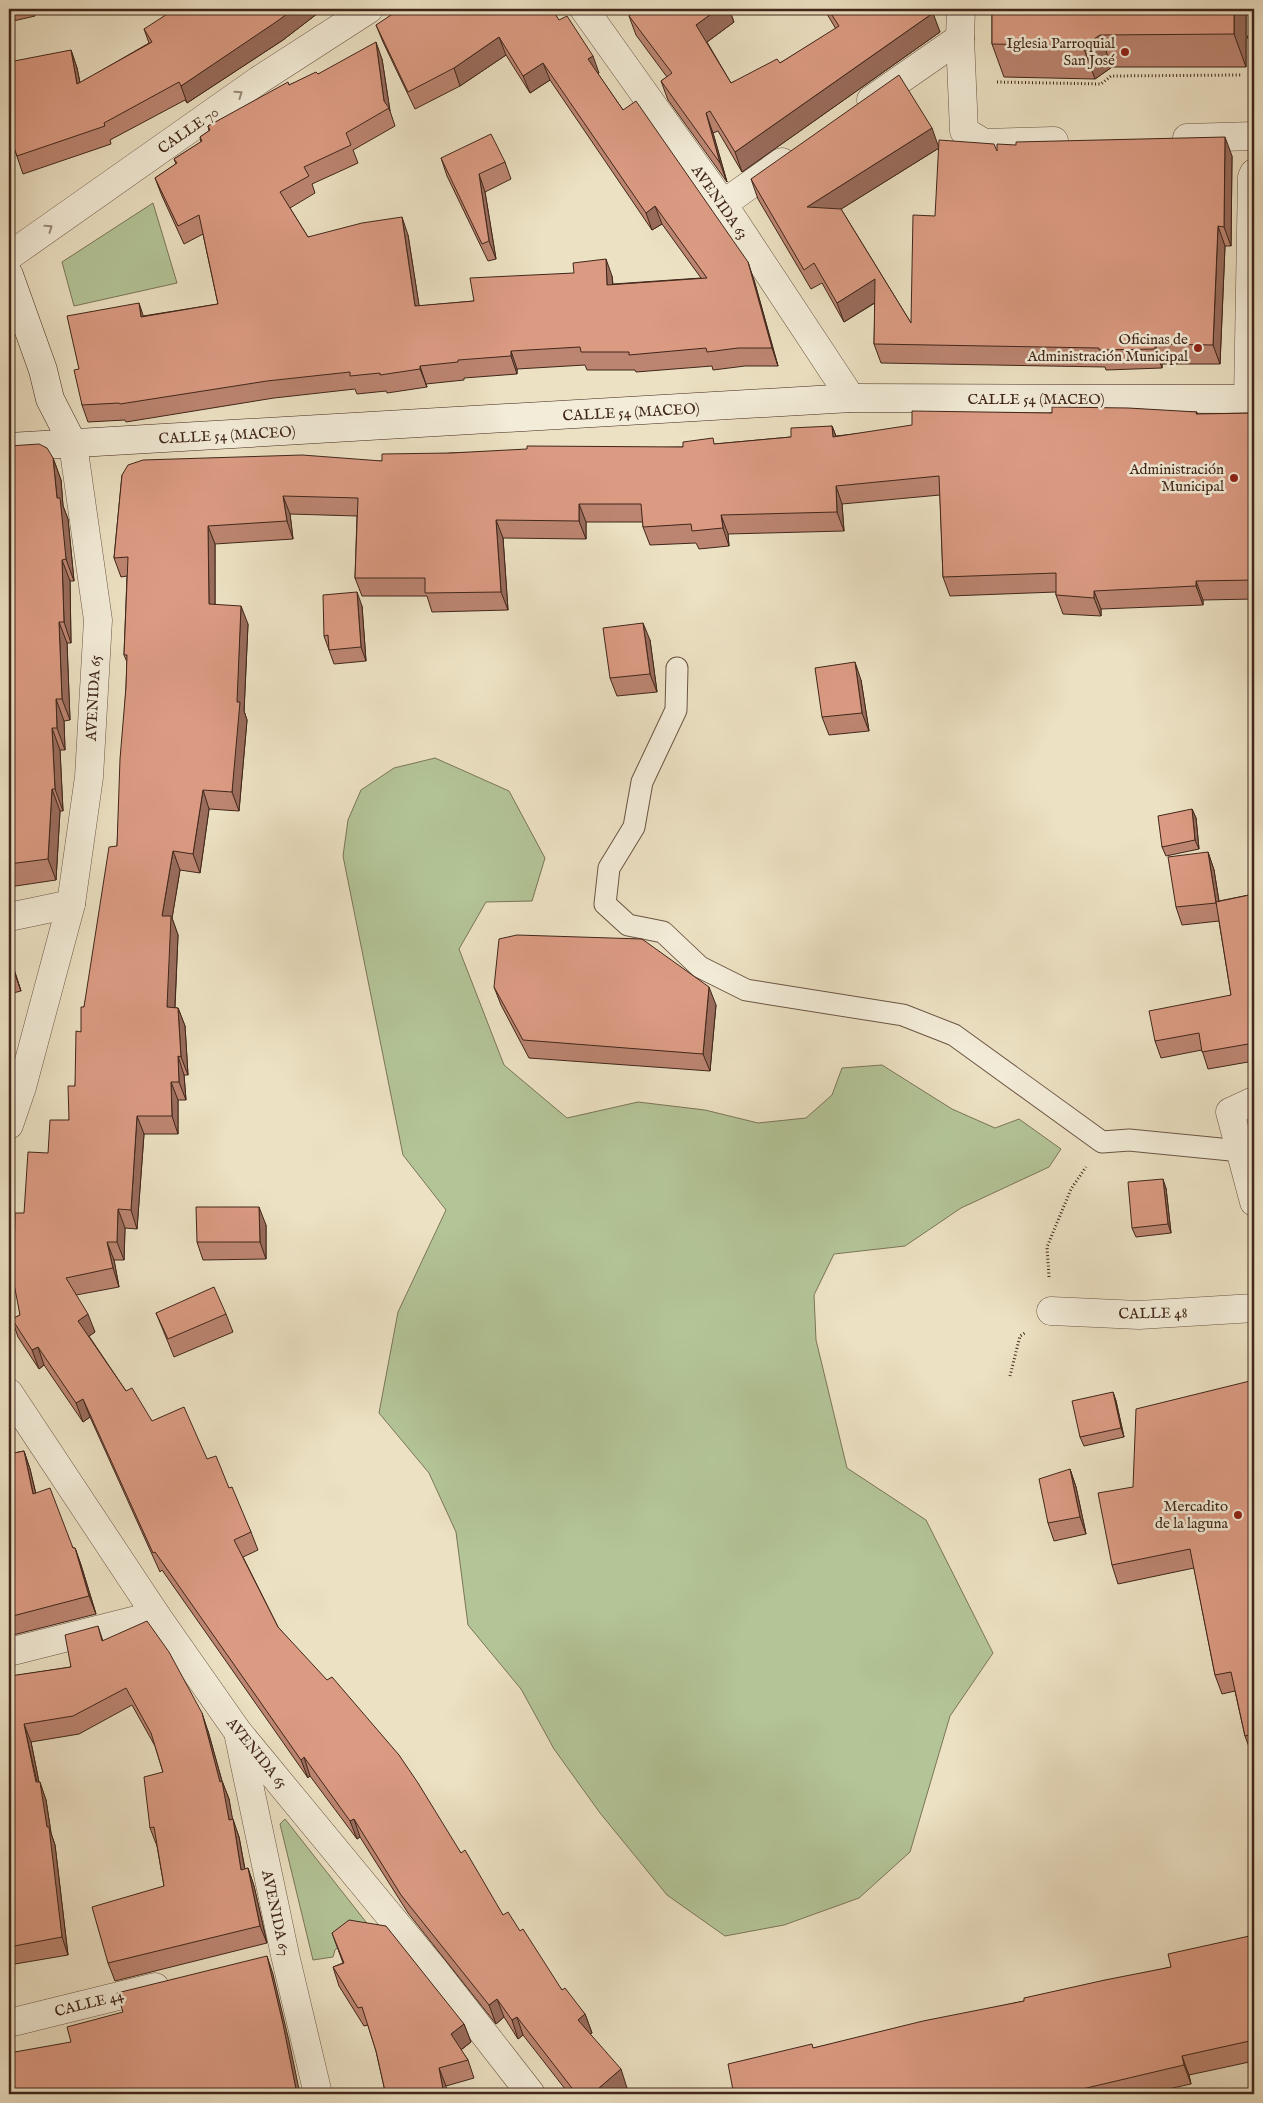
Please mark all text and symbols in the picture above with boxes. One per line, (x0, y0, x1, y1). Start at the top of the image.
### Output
place label: Iglesia Parroquial San José (1006, 34, 1116, 70)
marker: Iglesia Parroquial San José (1119, 46, 1131, 58)
one-way arrow (233, 92, 242, 100)
street label: CALLE 70 (154, 103, 222, 158)
street label: AVENIDA 63 (687, 161, 752, 243)
one-way arrow (43, 225, 52, 234)
place label: Oficinas de Administración Municipal (1026, 330, 1189, 366)
marker: Oficinas de Administración Municipal (1192, 342, 1204, 354)
street label: CALLE 54 (MACEO) (967, 390, 1105, 409)
street label: CALLE 54 (MACEO) (562, 399, 700, 426)
street label: CALLE 54 (MACEO) (158, 422, 296, 449)
place label: Administración Municipal (1128, 460, 1225, 496)
marker: Administración Municipal (1228, 472, 1240, 484)
street label: AVENIDA 65 (82, 654, 105, 742)
street label: CALLE 48 (1118, 1303, 1188, 1324)
place label: Mercadito de la laguna (1155, 1497, 1229, 1533)
marker: Mercadito de la laguna (1232, 1509, 1244, 1521)
street label: AVENIDA 65 (222, 1713, 291, 1793)
street label: AVENIDA 67 (257, 1867, 294, 1958)
street label: CALLE 44 (53, 1986, 126, 2021)

